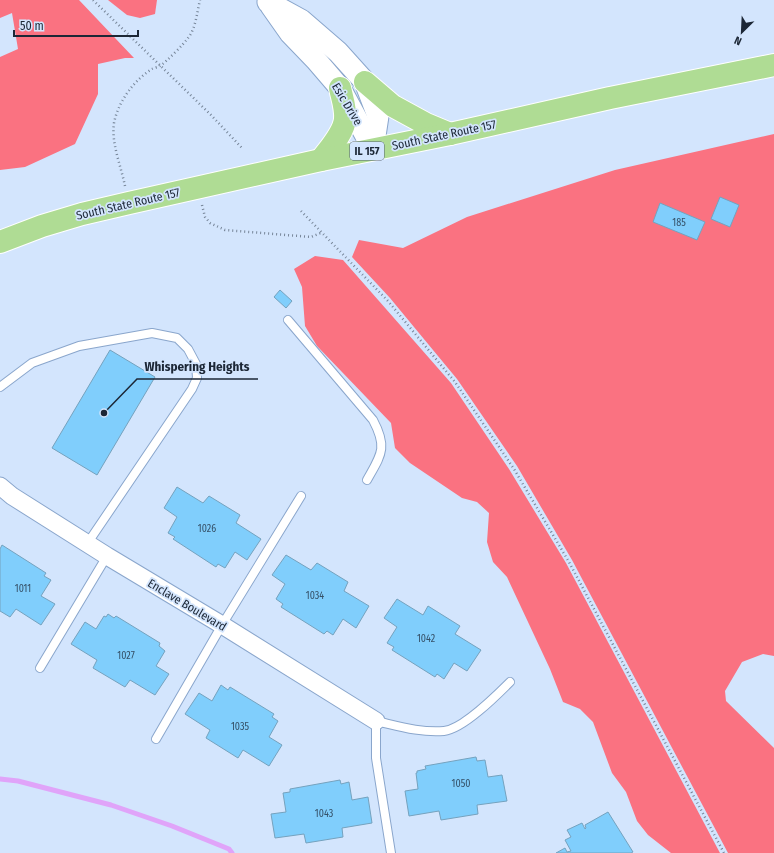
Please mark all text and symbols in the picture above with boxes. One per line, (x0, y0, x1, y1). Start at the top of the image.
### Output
scale bar (14, 12, 138, 38)
north arrow (722, 12, 762, 52)
text: 50 m (20, 19, 44, 33)
text: N (732, 33, 744, 48)
street label: Esic Drive (329, 80, 365, 128)
street label: South State Route 157 (391, 117, 497, 153)
road number: IL 157 (350, 142, 384, 160)
street label: South State Route 157 (75, 185, 181, 223)
house number: 185 (672, 217, 686, 229)
callout: Whispering Heights (137, 354, 258, 379)
text: Whispering Heights (145, 359, 250, 374)
house number: 1026 (198, 523, 216, 535)
street label: Enclave Boulevard (145, 576, 229, 634)
house number: 1011 (15, 583, 31, 595)
house number: 1034 (306, 590, 324, 602)
house number: 1042 (417, 633, 436, 645)
house number: 1027 (117, 650, 135, 662)
house number: 1035 (231, 721, 249, 733)
house number: 1050 (452, 778, 470, 790)
house number: 1043 (315, 808, 334, 820)

